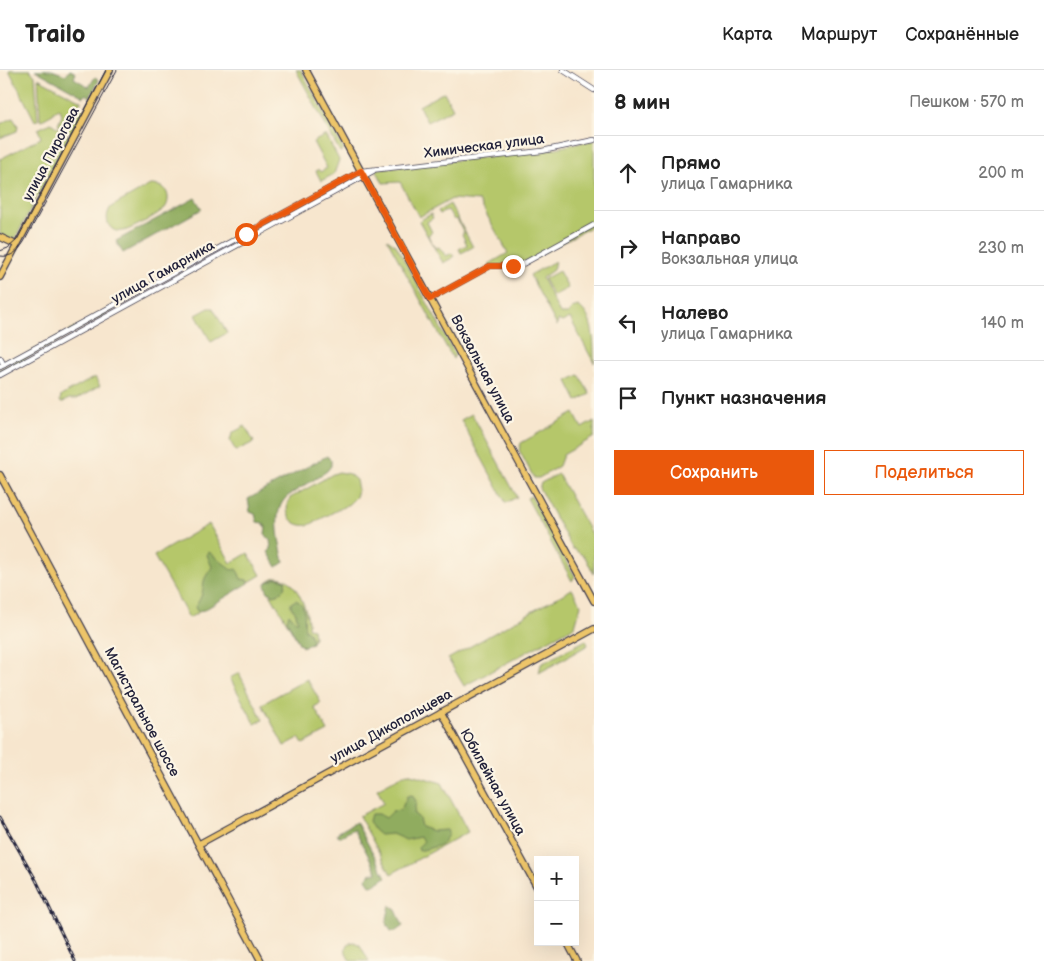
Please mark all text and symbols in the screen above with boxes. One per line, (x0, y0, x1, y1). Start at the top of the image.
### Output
text: Trailo (25, 20, 85, 49)
text: Карта (722, 24, 773, 45)
text: Маршрут (801, 24, 877, 45)
text: Сохранённые (905, 24, 1019, 45)
text: 8 мин (614, 90, 670, 115)
text: Пешком · 570 m (909, 93, 1024, 112)
street label: улица Пирогова (19, 103, 83, 204)
street label: Химическая улица (423, 130, 546, 162)
text: Прямо (661, 152, 721, 175)
icon: ahead (614, 159, 642, 187)
text: 200 m (978, 164, 1024, 183)
text: улица Гамарника (661, 175, 793, 194)
route start (235, 223, 258, 246)
text: Направо (661, 227, 741, 250)
icon: right (614, 234, 642, 262)
street label: улица Гамарника (109, 236, 218, 307)
text: 230 m (978, 239, 1024, 258)
text: Вокзальная улица (661, 250, 798, 269)
route end (502, 255, 525, 278)
text: Налево (661, 302, 728, 325)
icon: left (614, 309, 642, 337)
street label: Вокзальная улица (447, 312, 519, 427)
text: 140 m (981, 314, 1024, 333)
text: улица Гамарника (661, 325, 793, 344)
icon: arrive (614, 384, 642, 412)
text: Пункт назначения (661, 387, 826, 410)
button: Сохранить (614, 450, 814, 495)
button: Поделиться (824, 450, 1024, 495)
street label: Магистральное шоссе (101, 644, 183, 780)
street label: улица Дикопольцева (327, 685, 455, 767)
street label: Юбилейная улица (457, 726, 530, 839)
map controls (534, 856, 579, 946)
button: + (534, 856, 579, 901)
button: − (534, 901, 579, 946)

